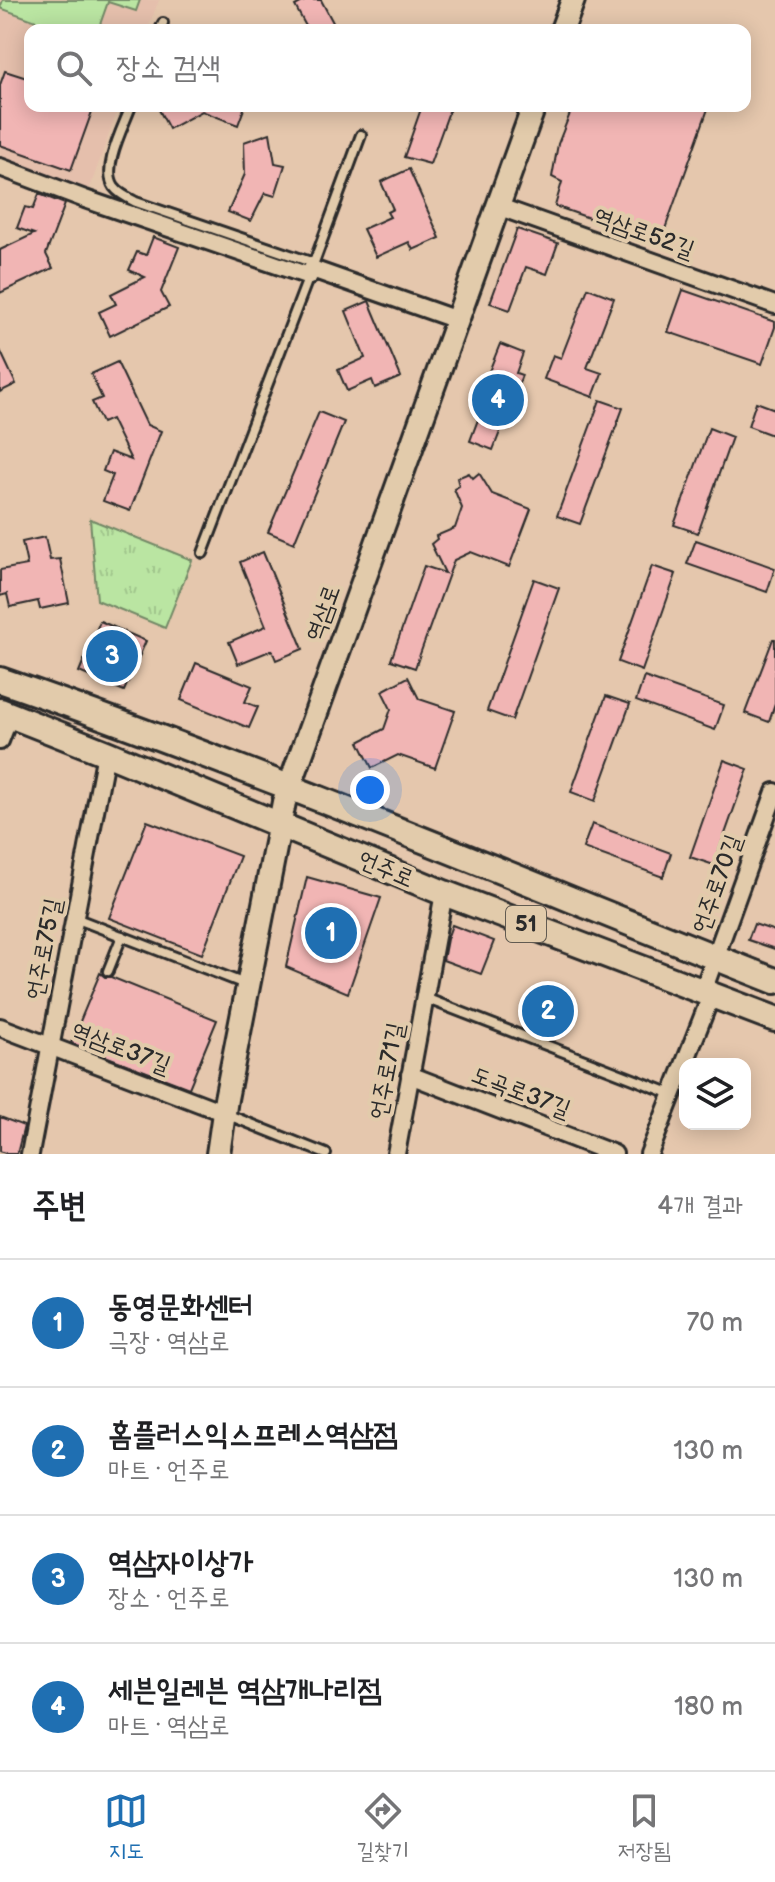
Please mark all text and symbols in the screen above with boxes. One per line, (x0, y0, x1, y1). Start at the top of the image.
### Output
search box (24, 24, 751, 112)
icon: search (52, 46, 96, 90)
text: 장소 검색 (116, 50, 221, 86)
street label: 역삼로52길 (590, 201, 698, 265)
pin: 4 (472, 370, 524, 430)
street label: 역삼로 (299, 581, 347, 645)
pin: 3 (86, 626, 138, 686)
your location (350, 770, 390, 810)
street label: 언주로70길 (686, 831, 748, 937)
street label: 언주로 (354, 844, 418, 894)
street label: 언주로75길 (20, 896, 68, 1002)
pin: 1 (305, 903, 357, 963)
road number: 51 (506, 906, 546, 942)
pin: 2 (522, 981, 574, 1041)
street label: 역삼로37길 (67, 1016, 175, 1080)
street label: 언주로71길 (363, 1020, 411, 1122)
map controls (679, 1058, 751, 1130)
button: layers (679, 1058, 751, 1130)
street label: 도곡로37길 (467, 1060, 575, 1124)
text: 주변 (32, 1185, 87, 1226)
text: 4개 결과 (657, 1191, 743, 1222)
text: 동영문화센터 (108, 1289, 253, 1325)
text: 1 (53, 1308, 63, 1339)
text: 70 m (686, 1308, 743, 1339)
text: 극장 · 역삼로 (108, 1327, 230, 1358)
text: 홈플러스익스프레스역삼점 (108, 1417, 398, 1453)
text: 2 (50, 1436, 66, 1467)
text: 130 m (673, 1436, 743, 1467)
text: 마트 · 언주로 (108, 1455, 230, 1486)
text: 역삼자이상가 (108, 1545, 253, 1581)
text: 3 (50, 1564, 66, 1595)
text: 130 m (673, 1564, 743, 1595)
text: 장소 · 언주로 (108, 1583, 230, 1614)
text: 세븐일레븐 역삼개나리점 (108, 1673, 382, 1709)
text: 4 (50, 1692, 66, 1723)
text: 180 m (674, 1692, 743, 1723)
text: 마트 · 역삼로 (108, 1711, 230, 1742)
tab: 지도 (104, 1789, 148, 1865)
tab: 길찾기 (356, 1789, 409, 1865)
tab: 저장됨 (618, 1789, 671, 1865)

